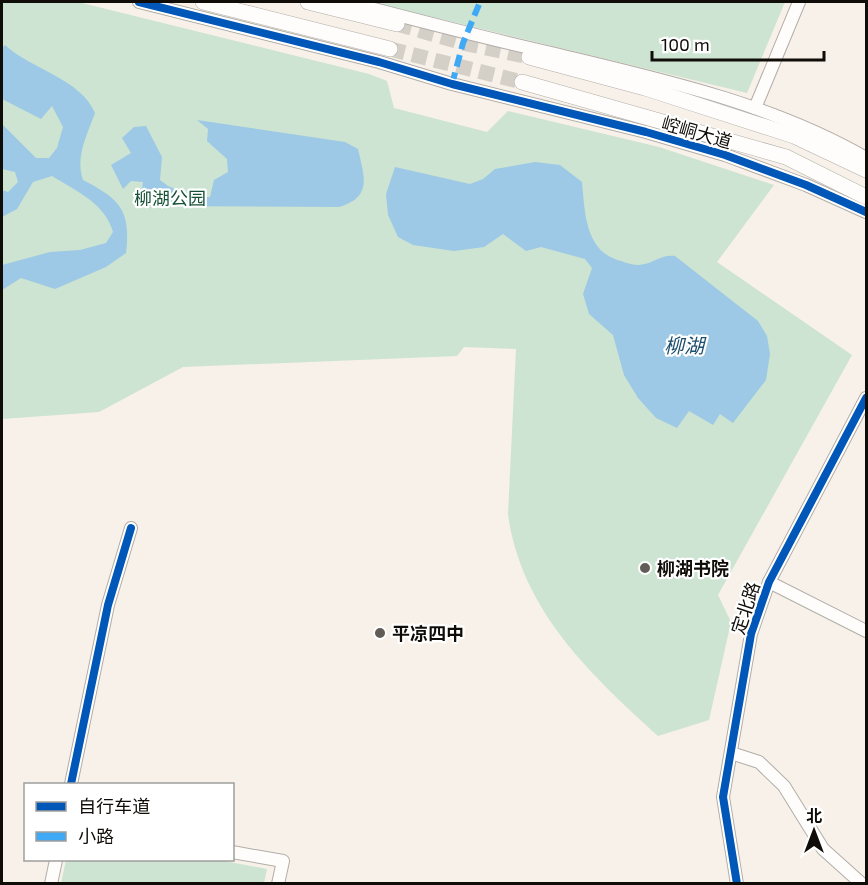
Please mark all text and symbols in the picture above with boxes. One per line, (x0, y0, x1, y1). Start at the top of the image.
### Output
scale bar (652, 24, 824, 62)
text: 100 m (661, 33, 710, 55)
street label: 崆峒大道 (659, 112, 735, 152)
park label: 柳湖公园 (134, 187, 206, 209)
water label: 柳湖 (664, 333, 707, 357)
place label: 柳湖书院 (657, 557, 729, 579)
marker: 柳湖书院 (638, 561, 652, 575)
street label: 定北路 (726, 579, 764, 637)
place label: 平凉四中 (392, 622, 464, 644)
marker: 平凉四中 (373, 626, 387, 640)
legend (24, 783, 234, 861)
text: 自行车道 (78, 795, 150, 817)
north arrow (784, 801, 844, 861)
text: 北 (806, 806, 822, 825)
text: 小路 (78, 825, 114, 847)

